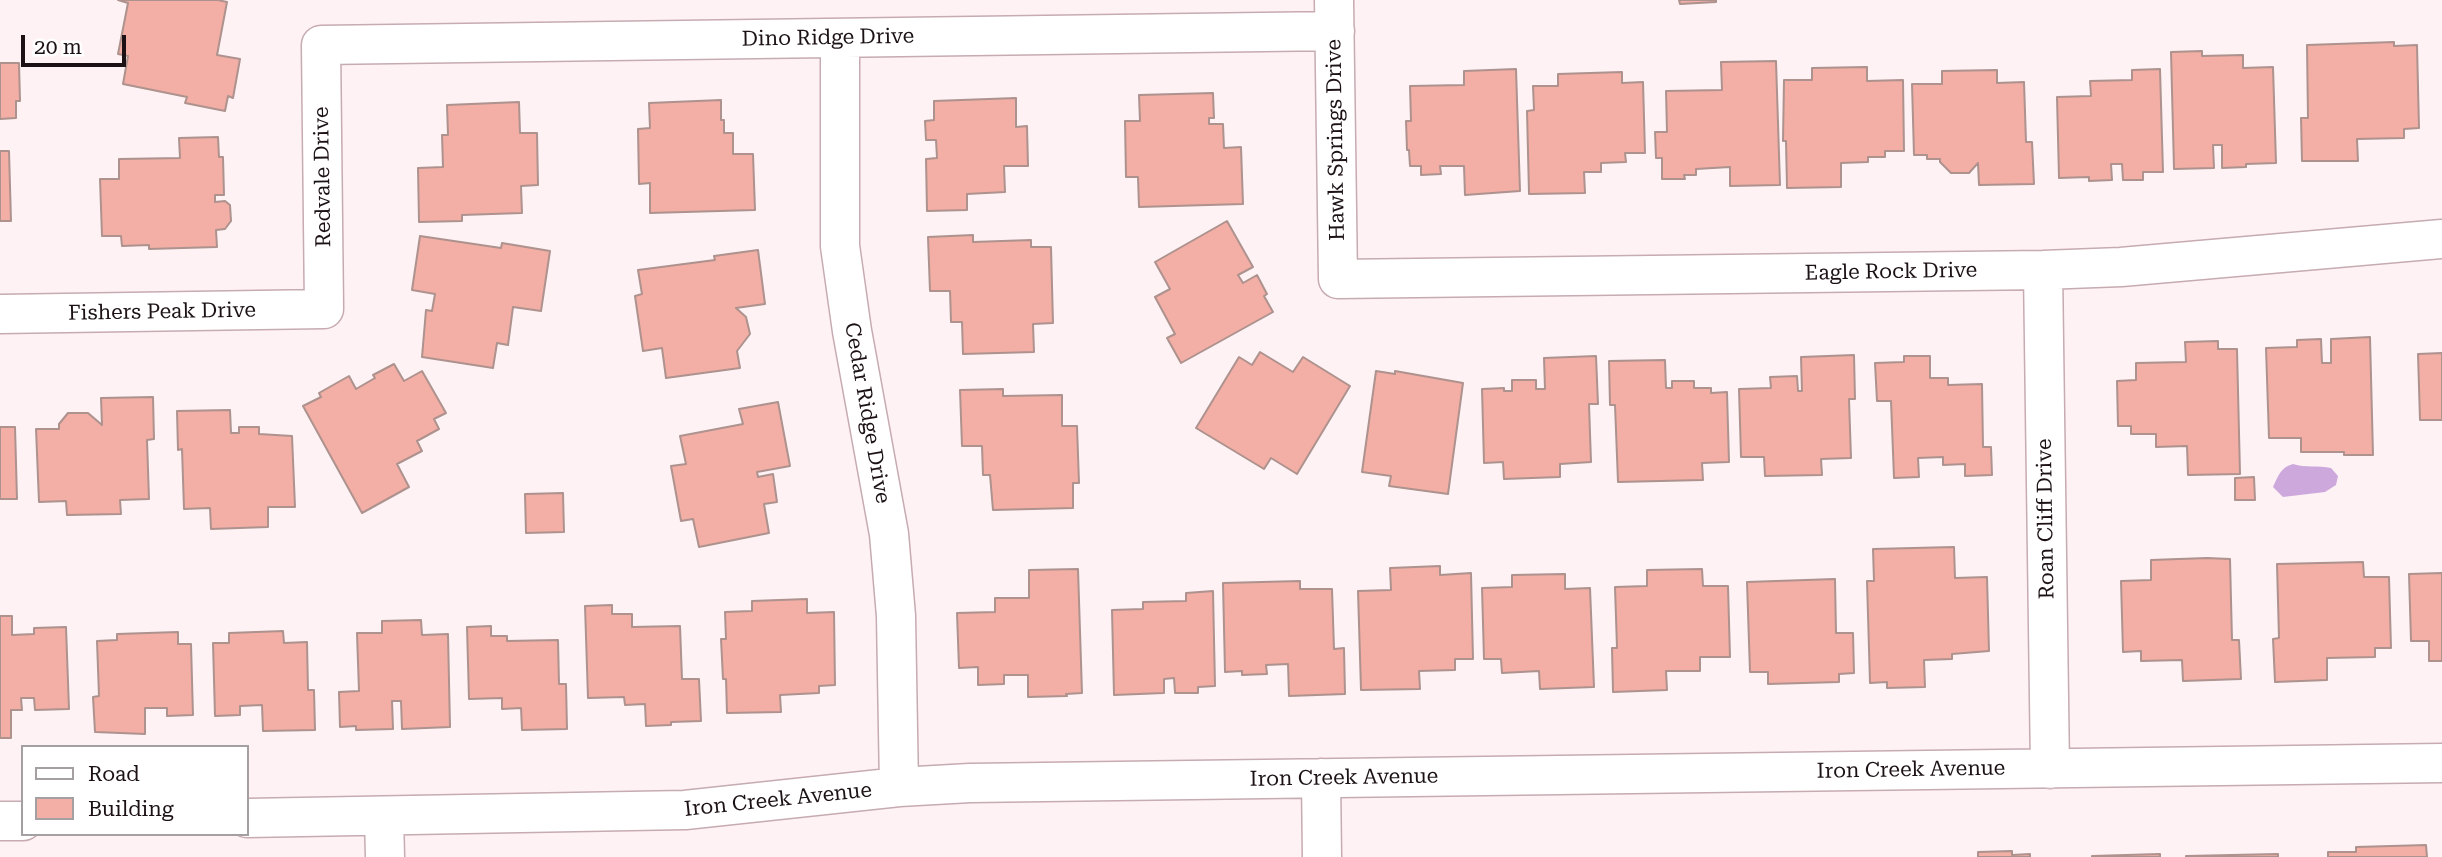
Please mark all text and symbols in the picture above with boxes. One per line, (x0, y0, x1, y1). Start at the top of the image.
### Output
scale bar (24, 21, 130, 65)
street label: Dino Ridge Drive (742, 24, 914, 52)
text: 20 m (34, 35, 82, 59)
street label: Hawk Springs Drive (1322, 39, 1350, 241)
street label: Redvale Drive (309, 106, 337, 248)
street label: Eagle Rock Drive (1805, 258, 1977, 286)
street label: Fishers Peak Drive (68, 298, 256, 326)
street label: Cedar Ridge Drive (839, 320, 895, 506)
street label: Roan Cliff Drive (2032, 438, 2060, 600)
legend (21, 745, 248, 836)
street label: Iron Creek Avenue (1817, 756, 2005, 784)
text: Road (88, 762, 140, 786)
street label: Iron Creek Avenue (1250, 764, 1438, 792)
street label: Iron Creek Avenue (683, 778, 873, 822)
text: Building (88, 797, 174, 821)

